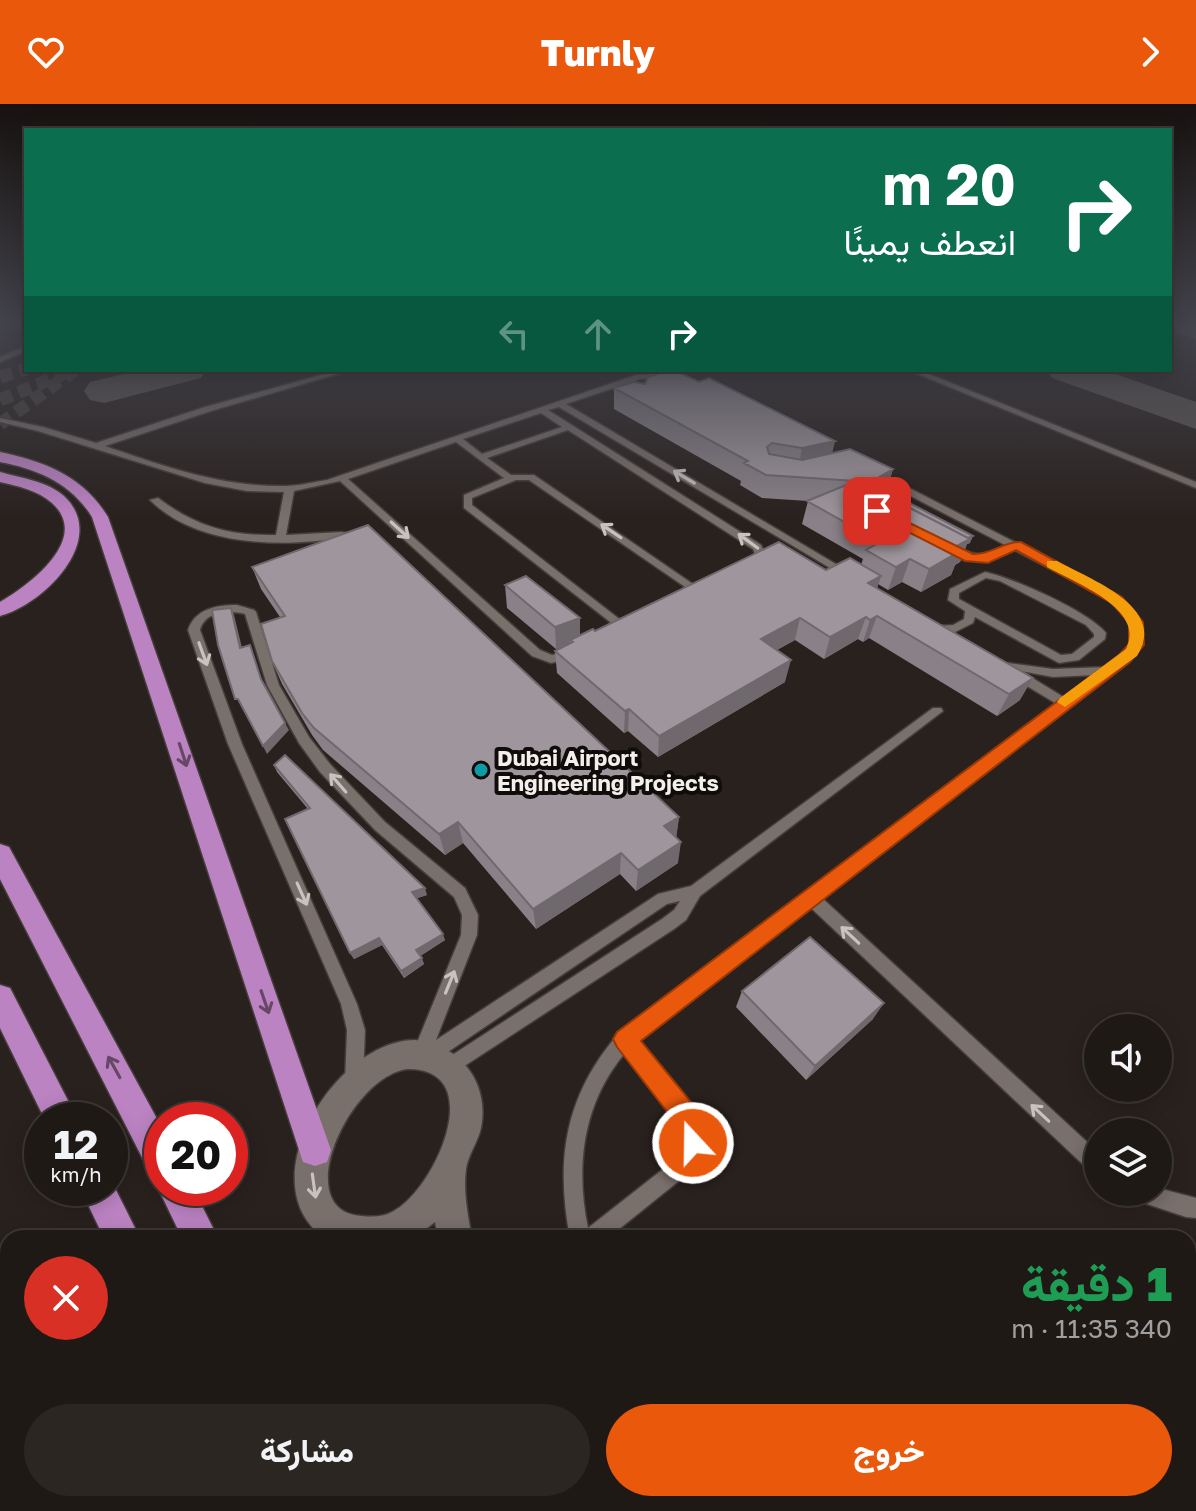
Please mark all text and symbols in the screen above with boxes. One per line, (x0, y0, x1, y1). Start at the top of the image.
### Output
icon: heart (24, 30, 68, 74)
icon: forward (1128, 30, 1172, 74)
text: Turnly (541, 31, 655, 74)
text: 20 m (882, 150, 1016, 217)
icon: right (1044, 160, 1148, 264)
text: انعطف يمينًا (844, 220, 1016, 263)
icon: left (492, 312, 536, 356)
icon: ahead (576, 312, 620, 356)
icon: right (660, 312, 704, 356)
one-way arrow (673, 469, 696, 485)
pin (843, 477, 911, 545)
icon: arrive (855, 489, 899, 533)
one-way arrow (389, 520, 409, 538)
one-way arrow (600, 523, 623, 539)
one-way arrow (737, 533, 759, 550)
one-way arrow (196, 641, 211, 666)
one-way arrow (177, 742, 191, 767)
place label: Dubai Airport Engineering Projects (497, 744, 719, 796)
marker: Dubai Airport Engineering Projects (472, 761, 490, 779)
one-way arrow (329, 774, 347, 794)
one-way arrow (295, 882, 310, 906)
one-way arrow (840, 926, 860, 945)
one-way arrow (444, 970, 459, 995)
one-way arrow (258, 989, 273, 1014)
map controls (1084, 1014, 1172, 1206)
button: sound (1084, 1014, 1172, 1102)
one-way arrow (106, 1056, 122, 1079)
position arrow (651, 1101, 735, 1185)
speed limit sign: 20 (144, 1102, 248, 1206)
one-way arrow (1030, 1103, 1050, 1122)
button: layers (1084, 1118, 1172, 1206)
text: 12 (54, 1120, 99, 1168)
text: km/h (51, 1162, 101, 1186)
one-way arrow (307, 1173, 322, 1198)
text: 1 دقيقة (1021, 1254, 1172, 1312)
button: close (24, 1256, 108, 1340)
text: 340 m · 11:35 (1011, 1313, 1172, 1344)
button: مشاركة (24, 1404, 590, 1496)
button: خروج (606, 1404, 1172, 1496)

